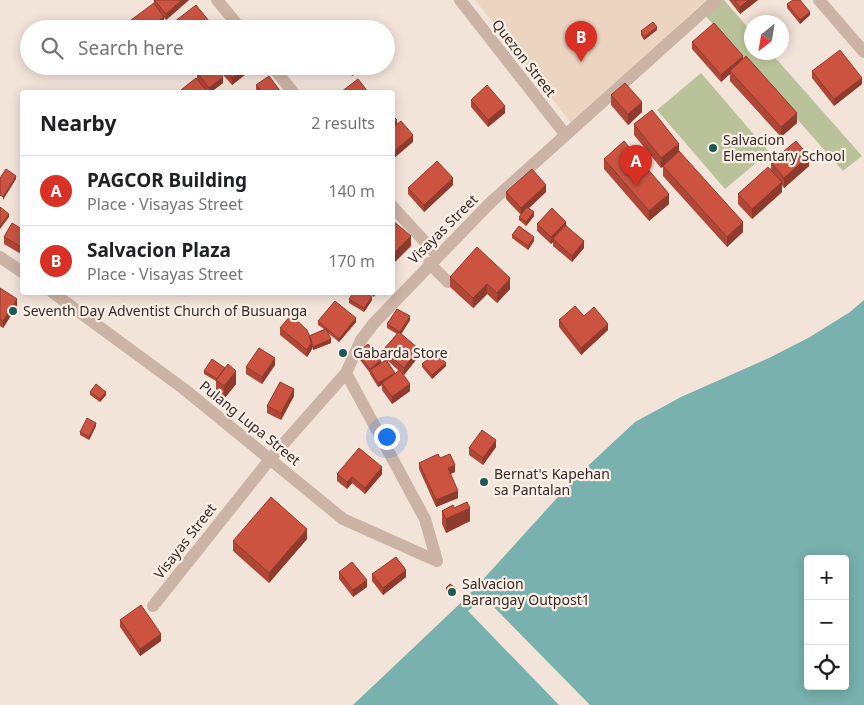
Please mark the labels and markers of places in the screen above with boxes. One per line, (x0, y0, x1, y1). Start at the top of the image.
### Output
pin: B (565, 21, 597, 62)
place label: Salvacion Elementary School (723, 130, 845, 165)
marker: Salvacion Elementary School (707, 142, 719, 154)
pin: A (620, 145, 652, 186)
place label: Seventh Day Adventist Church of Busuanga (23, 301, 307, 320)
marker: Seventh Day Adventist Church of Busuanga (7, 305, 19, 317)
place label: Gabarda Store (353, 343, 448, 362)
marker: Gabarda Store (337, 347, 349, 359)
place label: Bernat's Kapehan sa Pantalan (494, 464, 610, 499)
marker: Bernat's Kapehan sa Pantalan (478, 476, 490, 488)
place label: Salvacion Barangay Outpost1 (462, 574, 590, 609)
marker: Salvacion Barangay Outpost1 (446, 586, 458, 598)

